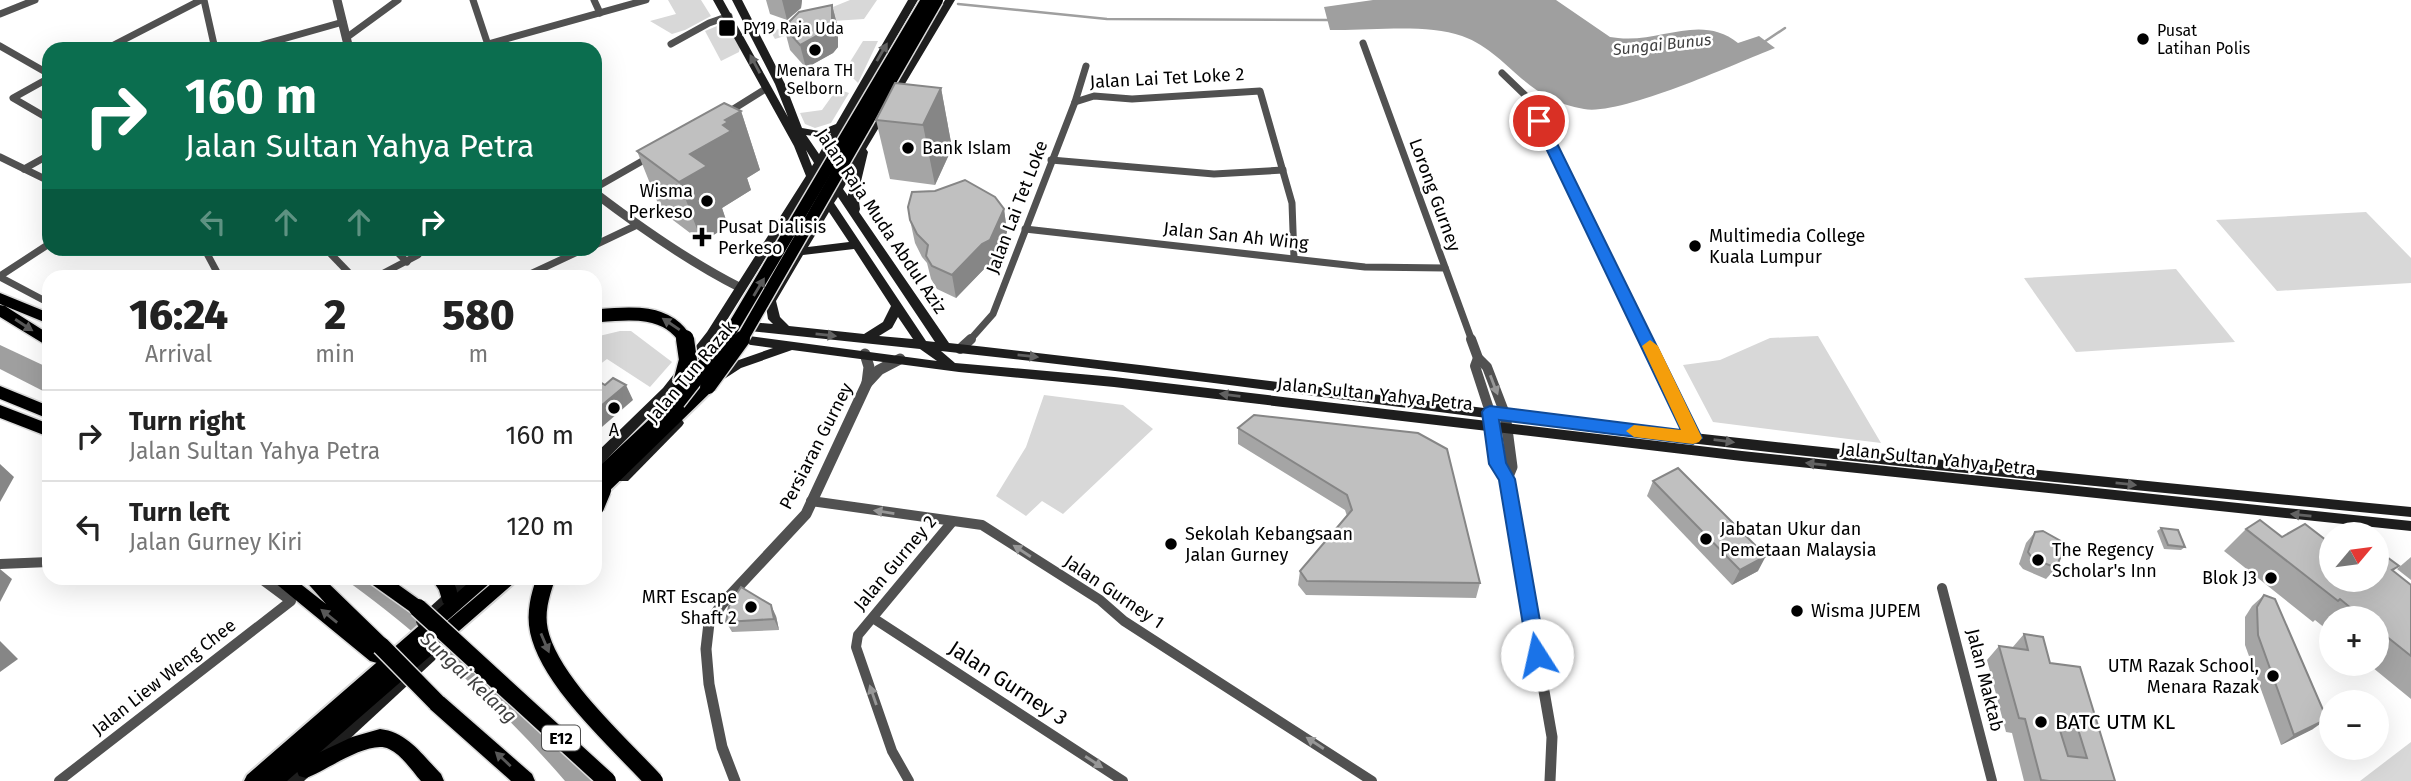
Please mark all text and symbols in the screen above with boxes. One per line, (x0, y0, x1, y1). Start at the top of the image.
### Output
marker: PY19 Raja Uda (717, 18, 737, 38)
place label: PY19 Raja Uda (743, 19, 844, 38)
place label: Pusat Latihan Polis (2157, 21, 2250, 58)
water label: Sungai Bunus (1611, 30, 1712, 59)
marker: Pusat Latihan Polis (2135, 31, 2151, 47)
marker: Menara TH Selborn (807, 42, 823, 58)
one-way arrow (876, 42, 888, 61)
one-way arrow (749, 54, 761, 74)
place label: Menara TH Selborn (777, 61, 853, 98)
street label: Jalan Lai Tet Loke 2 (1089, 63, 1245, 93)
text: 160 m (185, 67, 317, 126)
icon: right (70, 70, 161, 161)
pin (1509, 91, 1569, 151)
icon: arrive (1520, 102, 1558, 140)
street label: Jalan Raja Muda Abdul Aziz (811, 124, 951, 318)
text: Jalan Sultan Yahya Petra (185, 127, 535, 165)
street label: Lorong Gurney (1404, 136, 1466, 255)
place label: Bank Islam (922, 137, 1011, 159)
street label: Jalan Lai Tet Loke (981, 137, 1053, 277)
marker: Bank Islam (900, 140, 916, 156)
place label: Wisma Perkeso (629, 180, 693, 223)
marker: Wisma Perkeso (699, 193, 715, 209)
icon: left (194, 203, 232, 241)
icon: ahead (267, 203, 305, 241)
icon: ahead (340, 203, 378, 241)
icon: right (413, 203, 451, 241)
place label: Pusat Dialisis Perkeso (718, 216, 826, 259)
street label: Jalan San Ah Wing (1162, 217, 1310, 255)
place label: Multimedia College Kuala Lumpur (1709, 225, 1865, 268)
marker: Pusat Dialisis Perkeso (692, 227, 712, 247)
marker: Multimedia College Kuala Lumpur (1687, 238, 1703, 254)
one-way arrow (753, 277, 766, 296)
text: 16:24 (129, 290, 228, 340)
text: 2 (324, 290, 346, 340)
text: 580 (442, 290, 515, 340)
street label: Jalan Tun Razak (642, 316, 741, 428)
one-way arrow (661, 318, 681, 331)
one-way arrow (15, 319, 34, 332)
one-way arrow (815, 330, 837, 341)
text: Arrival (145, 340, 212, 368)
text: min (315, 340, 355, 368)
text: m (469, 340, 488, 368)
one-way arrow (1017, 351, 1039, 362)
street label: Jalan Sultan Yahya Petra (1276, 373, 1474, 415)
one-way arrow (1488, 374, 1499, 395)
street label: Persiaran Gurney (775, 379, 857, 513)
one-way arrow (1219, 390, 1241, 401)
marker: A (606, 400, 622, 416)
text: Turn right (129, 406, 246, 437)
icon: right (70, 417, 108, 455)
place label: A (609, 419, 620, 441)
text: 160 m (505, 420, 574, 451)
one-way arrow (1713, 436, 1735, 447)
text: Jalan Sultan Yahya Petra (129, 437, 380, 465)
street label: Jalan Sultan Yahya Petra (1839, 438, 2037, 480)
one-way arrow (1804, 458, 1826, 469)
one-way arrow (2115, 479, 2137, 490)
text: Turn left (129, 497, 230, 528)
one-way arrow (873, 506, 895, 517)
icon: left (70, 508, 108, 546)
one-way arrow (2289, 509, 2311, 520)
text: 120 m (506, 511, 574, 542)
street label: Jalan Gurney 2 (849, 511, 941, 615)
place label: Jabatan Ukur dan Pemetaan Malaysia (1720, 518, 1876, 561)
north arrow (2319, 522, 2389, 592)
map controls (2319, 522, 2389, 760)
place label: Sekolah Kebangsaan Jalan Gurney (1185, 523, 1353, 566)
text: Jalan Gurney Kiri (129, 528, 303, 556)
marker: Jabatan Ukur dan Pemetaan Malaysia (1698, 531, 1714, 547)
marker: Sekolah Kebangsaan Jalan Gurney (1163, 536, 1179, 552)
place label: The Regency Scholar's Inn (2052, 539, 2157, 582)
one-way arrow (1013, 545, 1032, 558)
street label: Jalan Gurney 1 (1060, 550, 1168, 634)
marker: The Regency Scholar's Inn (2030, 552, 2046, 568)
place label: Blok J3 (2202, 567, 2257, 589)
marker: Blok J3 (2263, 570, 2279, 586)
place label: MRT Escape Shaft 2 (642, 586, 737, 629)
marker: MRT Escape Shaft 2 (743, 599, 759, 615)
place label: Wisma JUPEM (1811, 600, 1921, 622)
marker: Wisma JUPEM (1789, 603, 1805, 619)
button: + (2319, 606, 2389, 676)
one-way arrow (321, 609, 339, 624)
street label: Jalan Liew Weng Chee (88, 614, 240, 740)
position arrow (1500, 618, 1574, 692)
water label: Sungai Kelang (415, 626, 522, 728)
street label: Jalan Maktab (1962, 626, 2008, 734)
one-way arrow (539, 633, 551, 653)
street label: Jalan Gurney 3 (944, 635, 1072, 731)
place label: UTM Razak School, Menara Razak (2108, 655, 2260, 698)
marker: UTM Razak School, Menara Razak (2265, 668, 2281, 684)
one-way arrow (867, 685, 878, 706)
button: − (2319, 690, 2389, 760)
place label: BATC UTM KL (2055, 709, 2176, 735)
marker: BATC UTM KL (2033, 714, 2049, 730)
road number: E12 (542, 726, 580, 750)
one-way arrow (1305, 737, 1324, 750)
one-way arrow (494, 751, 512, 767)
one-way arrow (1085, 755, 1103, 769)

